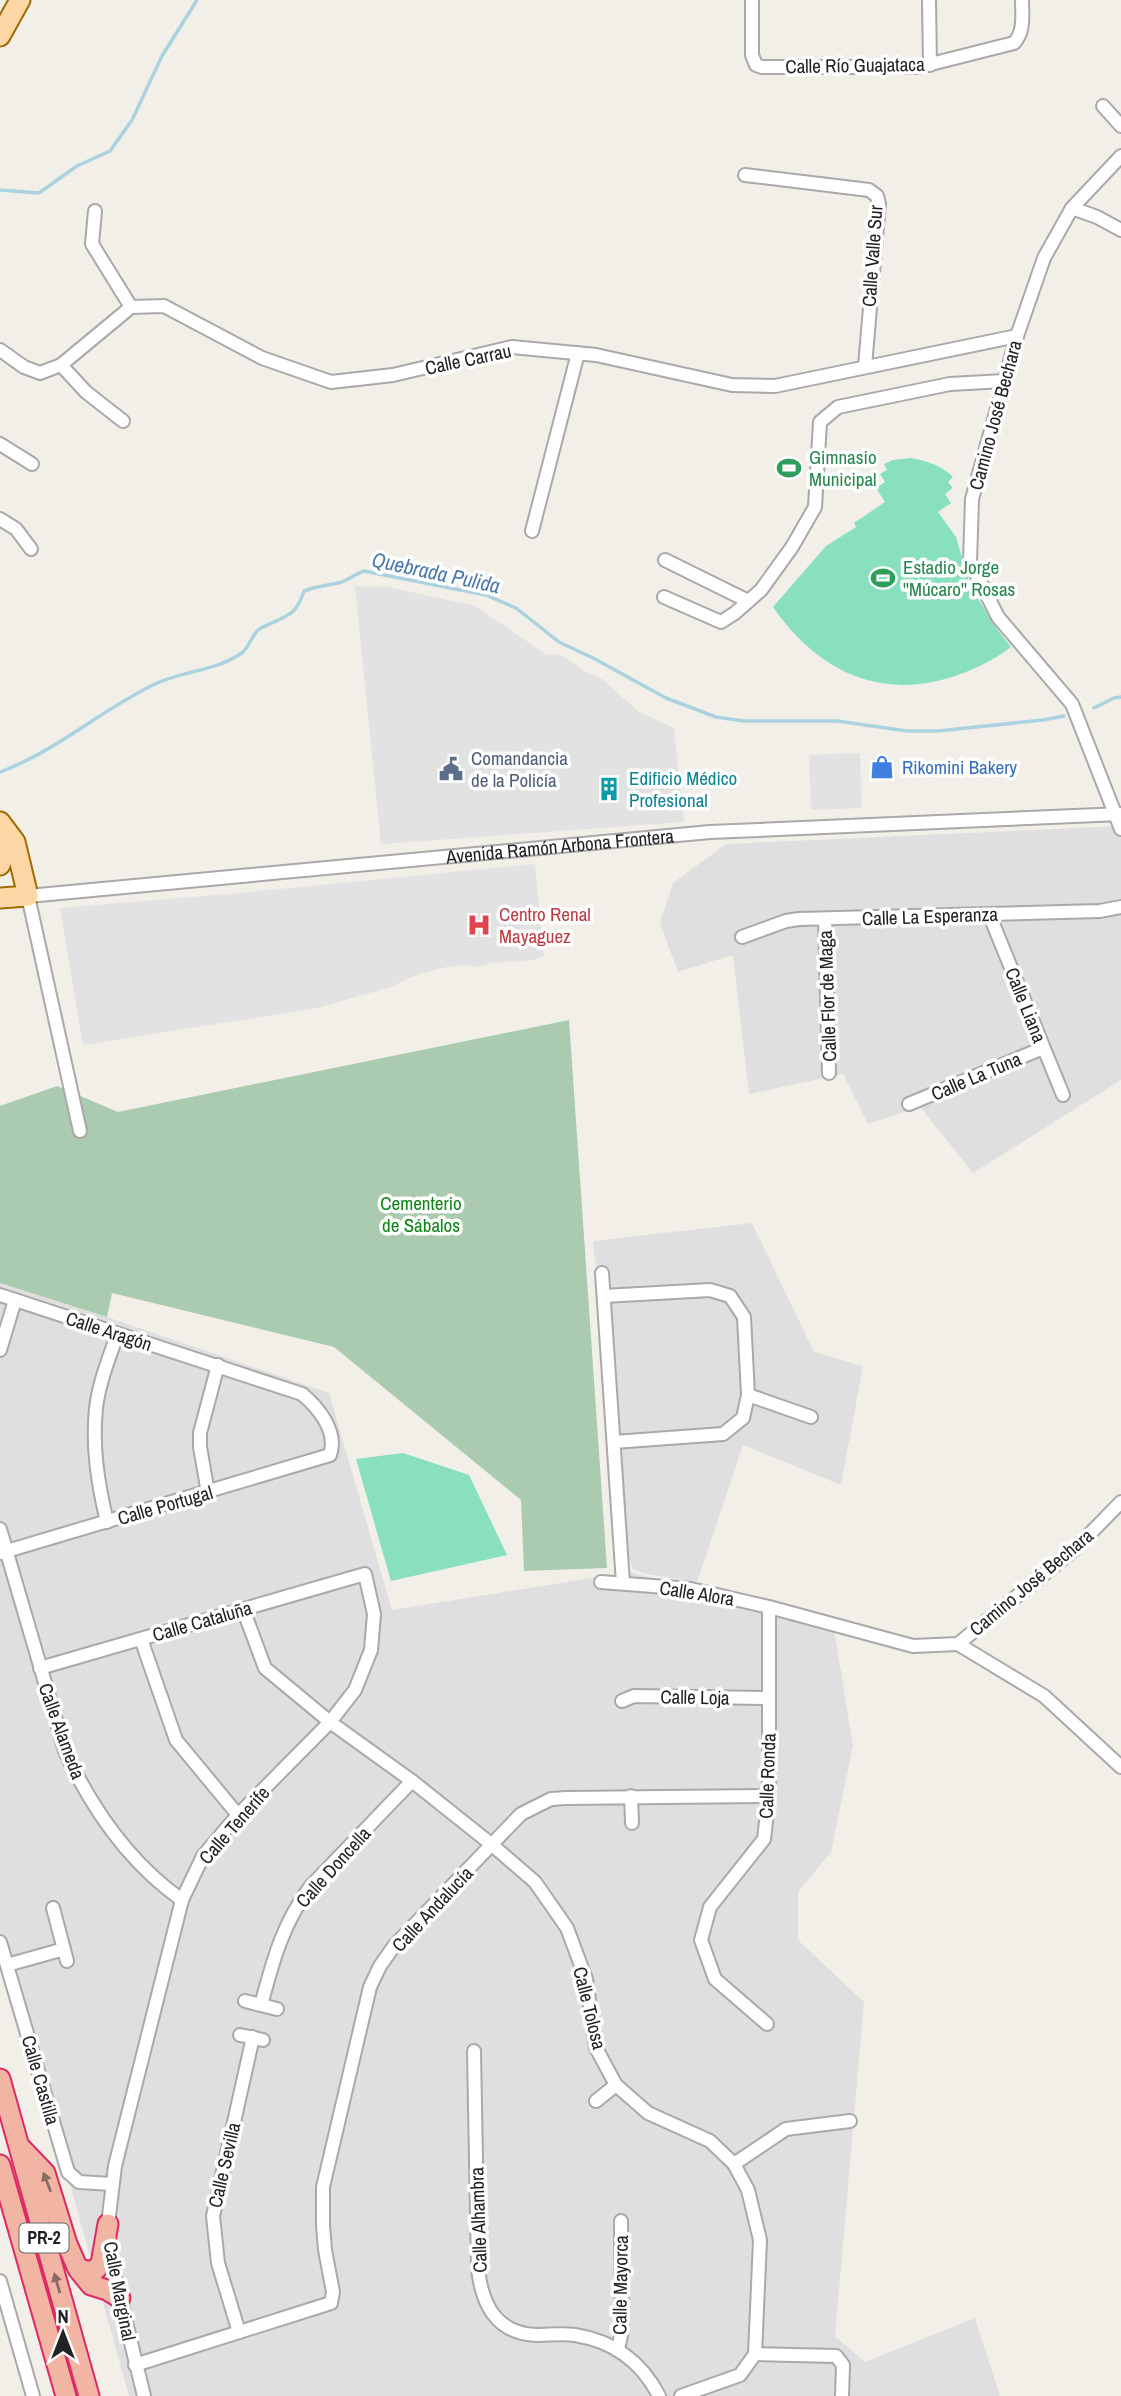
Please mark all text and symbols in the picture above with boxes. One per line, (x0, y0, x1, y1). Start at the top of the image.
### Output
street label: Calle Río Guajataca (785, 51, 925, 79)
street label: Calle Valle Sur (855, 203, 889, 308)
street label: Calle Carrau (423, 337, 513, 381)
street label: Camino José Bechara (962, 337, 1028, 493)
place label: Gimnasio Municipal (809, 444, 877, 492)
sports icon: Gimnasio Municipal (775, 454, 803, 482)
water label: Quebrada Pulida (369, 545, 503, 600)
place label: Estadio Jorge ''Múcaro'' Rosas (903, 554, 1016, 602)
sports icon: Estadio Jorge ''Múcaro'' Rosas (869, 564, 897, 592)
place label: Comandancia de la Policía (471, 745, 568, 793)
shop icon: Rikomini Bakery (868, 753, 896, 781)
place label: Rikomini Bakery (902, 754, 1017, 780)
public building icon: Comandancia de la Policía (437, 755, 465, 783)
place label: Edificio Médico Profesional (629, 765, 737, 813)
building icon: Edificio Médico Profesional (595, 775, 623, 803)
street label: Avenida Ramón Arbona Frontera (444, 822, 675, 870)
place label: Centro Renal Mayaguez (499, 901, 591, 949)
street label: Calle La Esperanza (862, 901, 999, 931)
hospital icon: Centro Renal Mayaguez (465, 911, 493, 939)
street label: Calle Flor de Maga (812, 929, 842, 1062)
street label: Calle Liana (999, 964, 1053, 1047)
street label: Calle La Tuna (927, 1045, 1025, 1107)
park label: Cementerio de Sábalos (380, 1190, 462, 1238)
street label: Calle Aragón (63, 1305, 155, 1357)
street label: Calle Portugal (114, 1479, 216, 1531)
street label: Camino José Bechara (964, 1522, 1099, 1642)
street label: Calle Alora (658, 1574, 737, 1612)
street label: Calle Cataluña (149, 1594, 255, 1648)
street label: Calle Alameda (33, 1679, 92, 1783)
street label: Calle Loja (660, 1683, 730, 1711)
street label: Calle Ronda (753, 1732, 781, 1819)
street label: Calle Tenerife (193, 1780, 275, 1870)
street label: Calle Doncella (290, 1821, 376, 1913)
street label: Calle Andalucía (386, 1860, 479, 1957)
street label: Calle Tolosa (567, 1964, 613, 2053)
street label: Calle Castilla (16, 2032, 66, 2128)
street label: Calle Sevilla (202, 2120, 246, 2210)
street label: Calle Alhambra (463, 2166, 493, 2273)
one-way arrow (41, 2171, 52, 2192)
road number: PR-2 (20, 2224, 68, 2252)
street label: Calle Mayorca (606, 2235, 634, 2335)
street label: Calle Marginal (98, 2239, 142, 2343)
one-way arrow (51, 2272, 62, 2294)
north arrow (28, 2298, 98, 2368)
text: N (57, 2303, 69, 2329)

